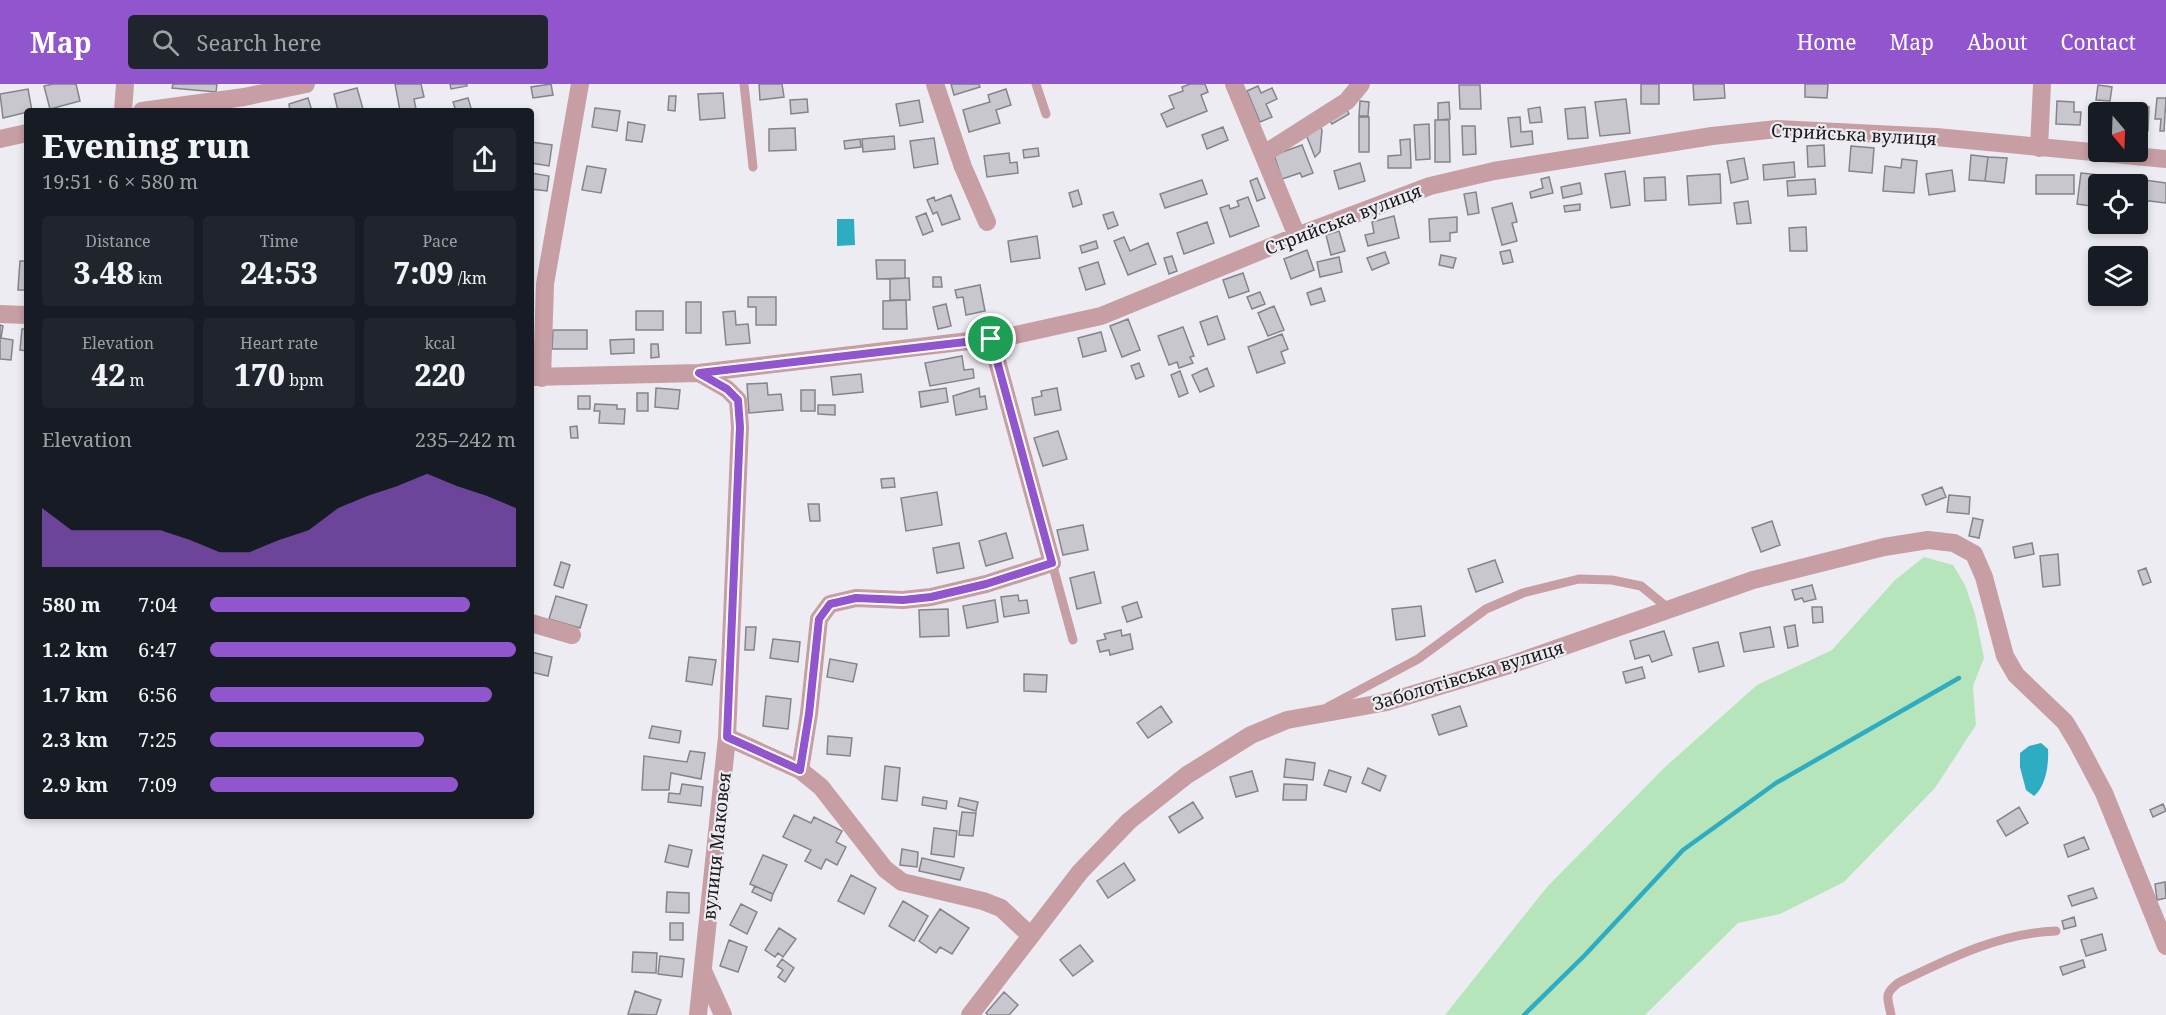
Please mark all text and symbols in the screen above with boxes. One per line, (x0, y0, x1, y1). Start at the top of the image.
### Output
search box (128, 15, 548, 69)
text: Map (30, 23, 92, 61)
icon: search (149, 26, 182, 59)
text: Search here (197, 27, 321, 57)
text: Home (1797, 28, 1857, 56)
text: Map (1890, 28, 1934, 56)
text: About (1967, 28, 2028, 56)
text: Contact (2061, 28, 2136, 56)
north arrow (2088, 102, 2148, 162)
map controls (2088, 102, 2148, 306)
street label: Стрийська вулиця (1770, 118, 1938, 150)
text: Evening run (42, 123, 250, 168)
button: share (453, 128, 516, 191)
text: 19:51 · 6 × 580 m (42, 168, 198, 195)
button: locate (2088, 174, 2148, 234)
street label: Стрийська вулиця (1261, 178, 1425, 260)
text: Distance (85, 230, 151, 252)
text: Time (260, 230, 298, 252)
text: Pace (422, 230, 458, 252)
button: layers (2088, 246, 2148, 306)
text: 3.48 (73, 252, 134, 293)
text: 24:53 (240, 252, 318, 293)
text: 7:09 (393, 252, 454, 293)
text: km (134, 267, 163, 289)
text: /km (454, 267, 487, 289)
pin (965, 313, 1016, 364)
icon: arrive (974, 322, 1007, 355)
text: Elevation (82, 332, 154, 354)
text: Heart rate (240, 332, 318, 354)
text: kcal (425, 332, 455, 354)
text: 42 (91, 354, 125, 395)
text: 170 (234, 354, 285, 395)
text: 220 (414, 354, 466, 395)
text: m (125, 369, 145, 391)
text: bpm (285, 369, 324, 391)
text: Elevation (42, 426, 132, 453)
text: 235–242 m (415, 426, 516, 453)
text: 580 m (42, 591, 101, 618)
text: 7:04 (138, 591, 177, 618)
street label: Заболотівська вулиця (1370, 634, 1566, 716)
text: 1.2 km (42, 636, 108, 663)
text: 6:47 (138, 636, 177, 663)
text: 1.7 km (42, 681, 108, 708)
text: 6:56 (138, 681, 177, 708)
text: 2.3 km (42, 726, 108, 753)
text: 7:25 (138, 726, 177, 753)
text: 2.9 km (42, 771, 108, 798)
text: 7:09 (138, 771, 177, 798)
street label: вулиця Маковея (696, 771, 736, 921)

